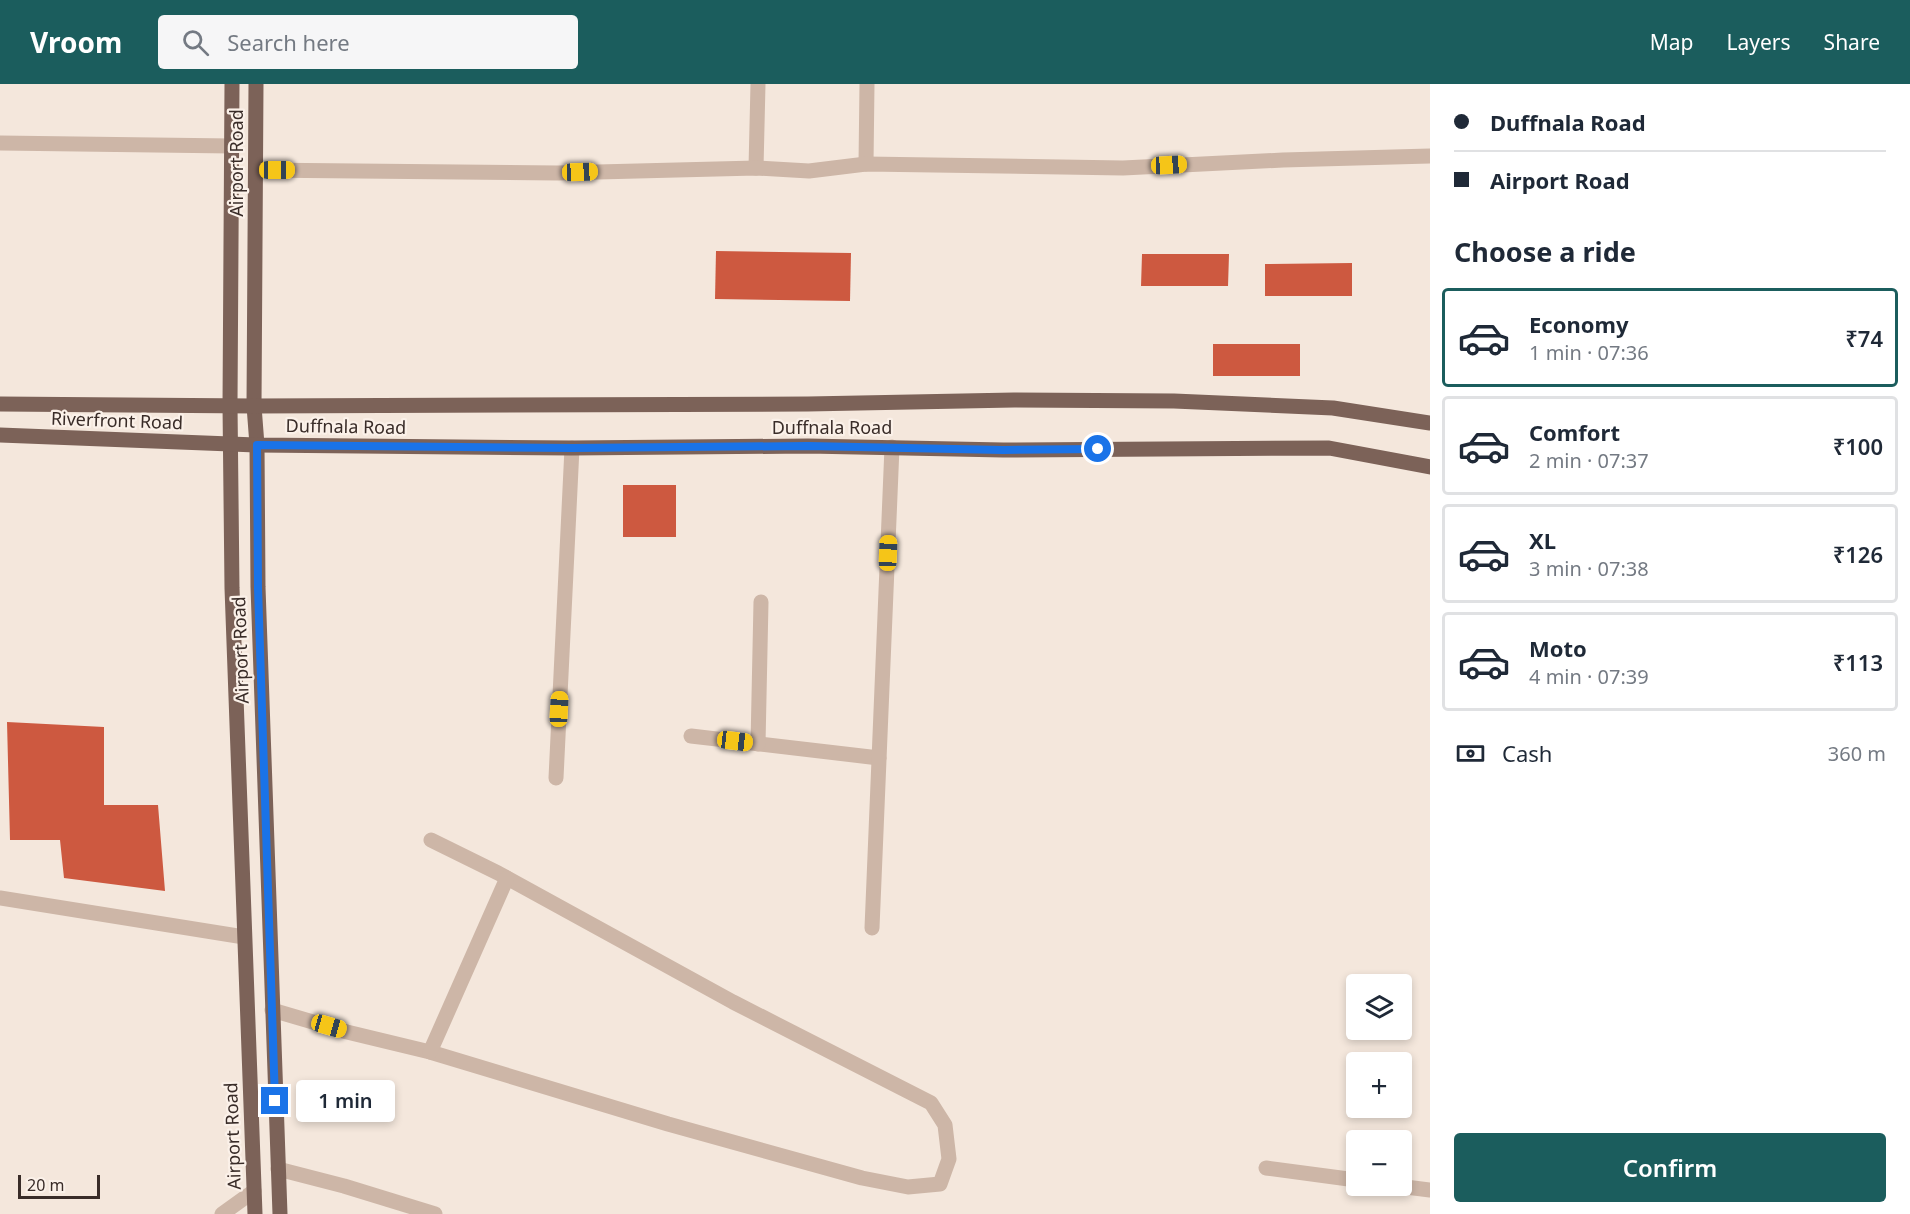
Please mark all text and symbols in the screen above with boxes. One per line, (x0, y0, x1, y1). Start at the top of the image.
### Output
search box (158, 15, 578, 69)
text: Vroom (30, 23, 122, 61)
icon: search (179, 26, 212, 59)
text: Search here (227, 27, 350, 57)
text: Map (1650, 28, 1694, 56)
text: Layers (1727, 28, 1791, 56)
text: Share (1824, 28, 1880, 56)
text: Duffnala Road (1490, 107, 1646, 137)
street label: Airport Road (224, 109, 248, 217)
car (1151, 155, 1187, 175)
car (259, 161, 295, 179)
car (562, 162, 598, 182)
text: Airport Road (1490, 165, 1630, 195)
text: Choose a ride (1454, 233, 1636, 270)
text: Economy (1529, 309, 1628, 339)
icon: car (1457, 311, 1511, 365)
text: ₹74 (1845, 323, 1883, 353)
text: 1 min · 07:36 (1529, 339, 1649, 366)
street label: Riverfront Road (50, 406, 184, 434)
street label: Duffnala Road (286, 413, 406, 439)
street label: Duffnala Road (772, 415, 892, 439)
text: Comfort (1529, 417, 1620, 447)
icon: car (1457, 419, 1511, 473)
text: ₹100 (1833, 431, 1883, 461)
route start (1084, 435, 1111, 462)
text: 2 min · 07:37 (1529, 447, 1649, 474)
text: XL (1529, 525, 1556, 555)
icon: car (1457, 527, 1511, 581)
car (878, 535, 898, 571)
text: ₹126 (1833, 539, 1883, 569)
text: 3 min · 07:38 (1529, 555, 1649, 582)
street label: Airport Road (226, 596, 254, 704)
text: Moto (1529, 633, 1587, 663)
icon: car (1457, 635, 1511, 689)
text: ₹113 (1833, 647, 1883, 677)
text: 4 min · 07:39 (1529, 663, 1649, 690)
car (549, 691, 569, 727)
car (716, 730, 754, 752)
icon: cash (1454, 737, 1487, 770)
text: Cash (1502, 738, 1552, 768)
text: 360 m (1828, 740, 1886, 767)
map controls (1346, 974, 1412, 1196)
button: layers (1346, 974, 1412, 1040)
car (309, 1012, 349, 1040)
button: + (1346, 1052, 1412, 1118)
callout: 1 min (296, 1080, 395, 1122)
street label: Airport Road (218, 1082, 246, 1190)
route end (261, 1087, 288, 1114)
text: 1 min (318, 1087, 373, 1114)
button: − (1346, 1130, 1412, 1196)
button: Confirm (1454, 1133, 1886, 1202)
scale bar (18, 1172, 100, 1200)
text: 20 m (27, 1174, 64, 1196)

